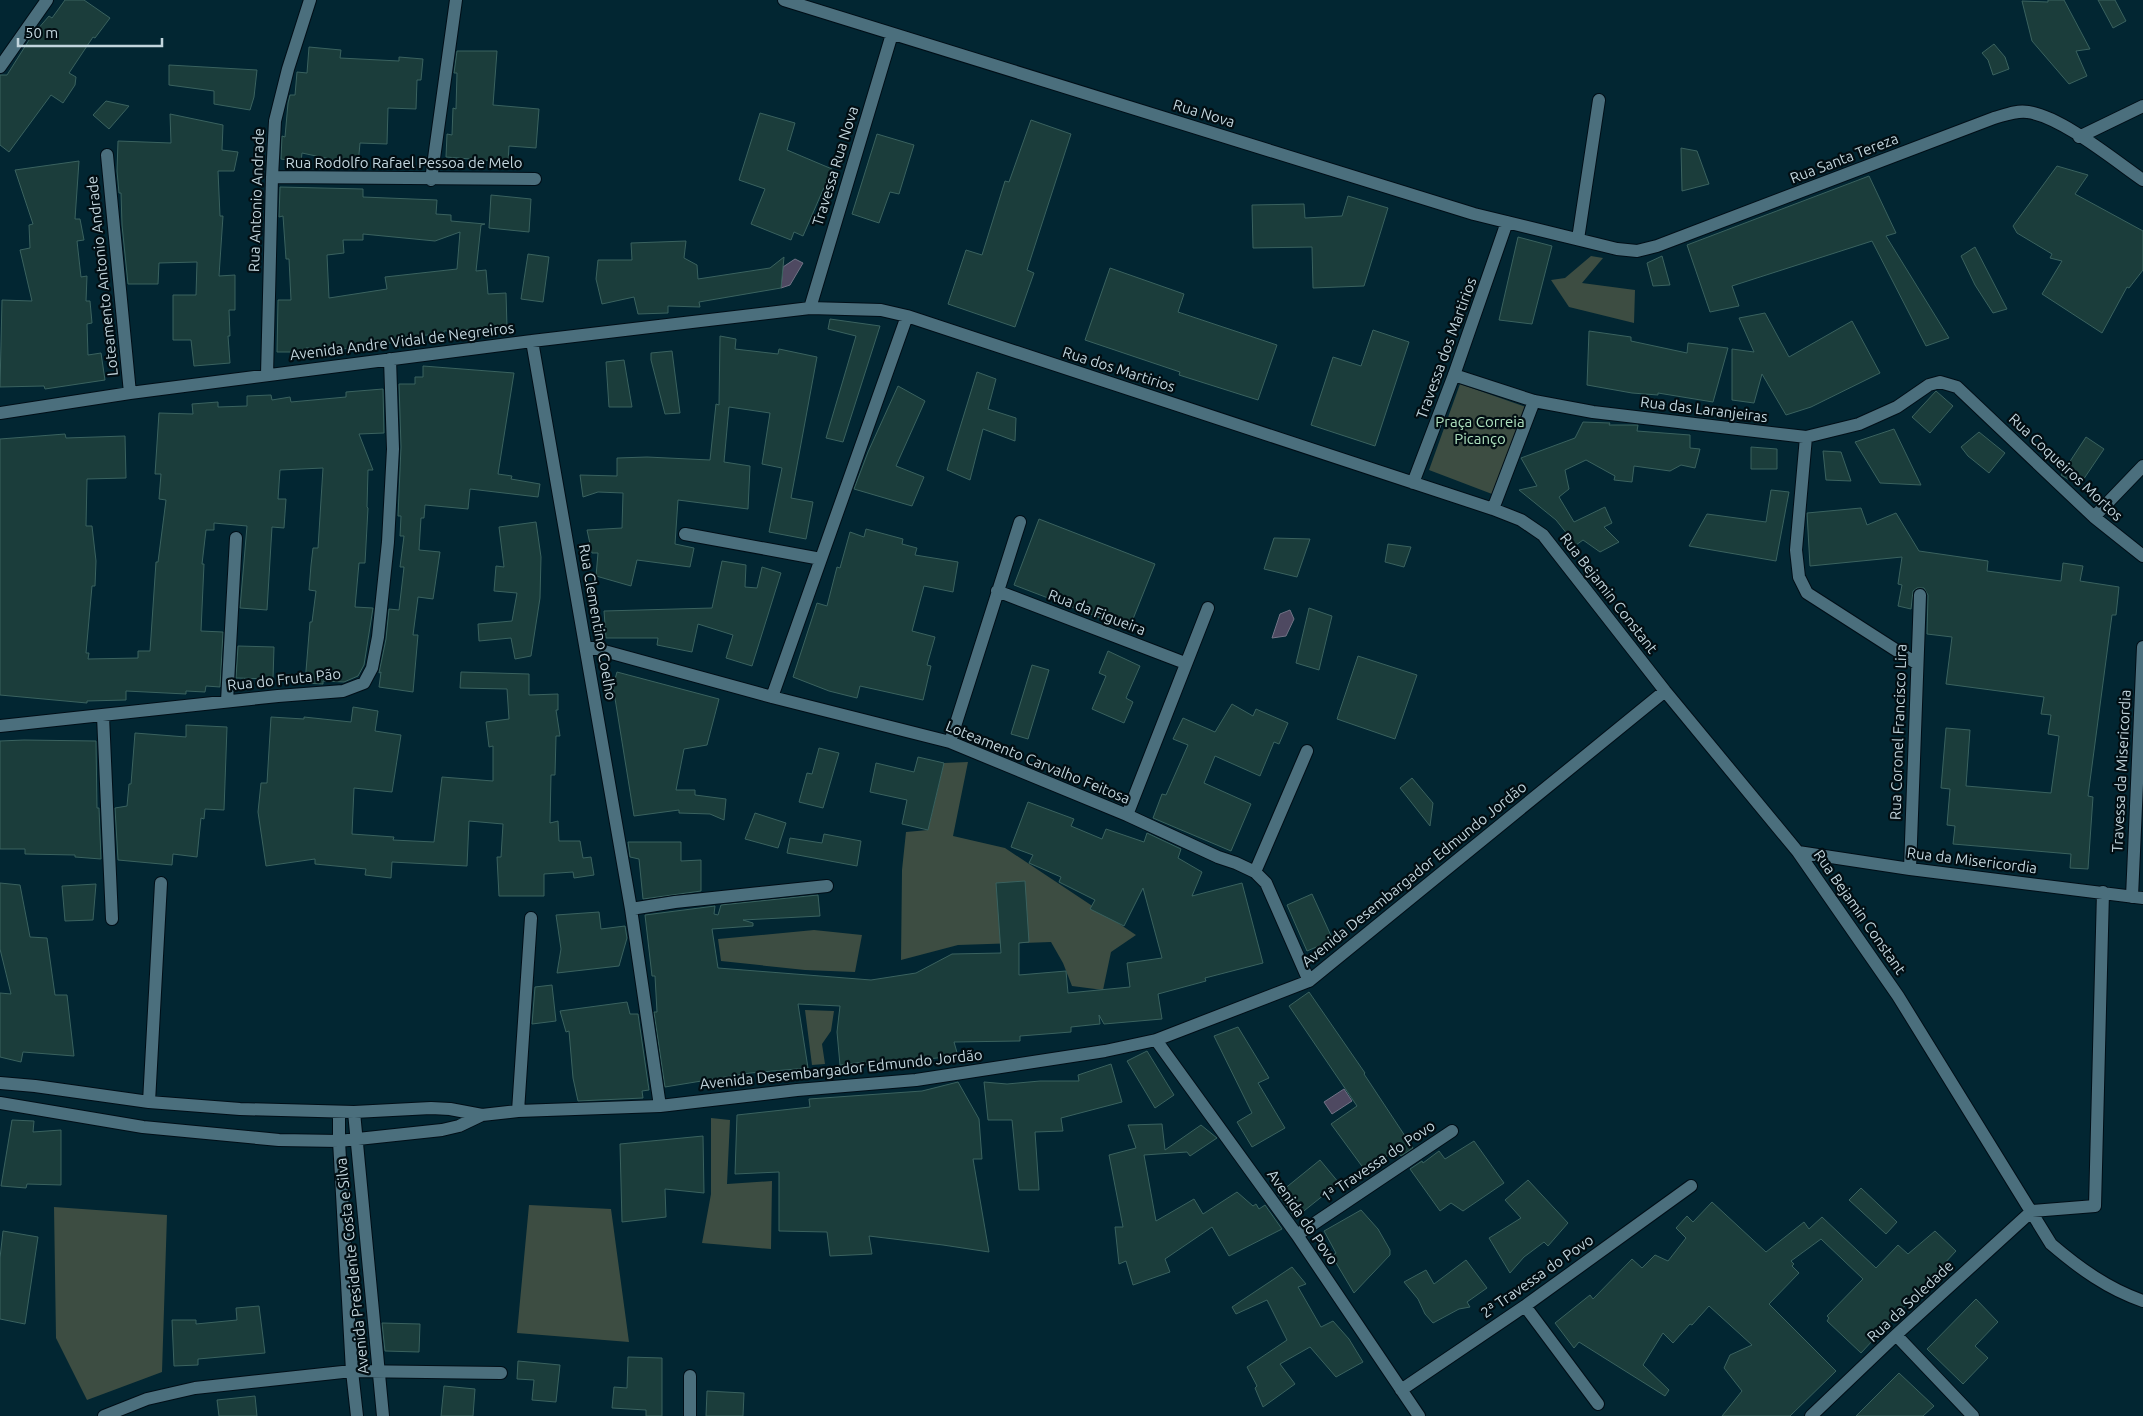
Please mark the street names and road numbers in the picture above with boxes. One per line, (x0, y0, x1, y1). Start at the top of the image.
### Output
street label: Rua Nova (1171, 96, 1237, 130)
street label: Travessa Rua Nova (809, 104, 861, 228)
street label: Rua Antonio Andrade (245, 128, 267, 272)
street label: Rua Santa Tereza (1787, 130, 1901, 186)
street label: Rua Rodolfo Rafael Pessoa de Melo (285, 154, 523, 171)
street label: Loteamento Antonio Andrade (83, 175, 121, 377)
street label: Travessa dos Martirios (1413, 275, 1479, 421)
street label: Avenida Andre Vidal de Negreiros (289, 319, 515, 363)
street label: Rua dos Martirios (1061, 343, 1177, 395)
street label: Rua das Laranjeiras (1639, 393, 1769, 425)
street label: Rua Coqueiros Mortos (2006, 410, 2126, 524)
street label: Rua Bejamin Constant (1557, 530, 1661, 657)
street label: Rua Clementino Coelho (576, 543, 620, 701)
street label: Rua da Figueira (1046, 586, 1148, 638)
street label: Rua Coronel Francisco Lira (1886, 644, 1910, 820)
street label: Rua do Fruta Pão (226, 665, 342, 693)
street label: Travessa da Misericordia (2108, 689, 2134, 853)
street label: Loteamento Carvalho Feitosa (943, 717, 1133, 807)
street label: Avenida Desembargador Edmundo Jordão (1298, 778, 1530, 970)
street label: Rua da Misericordia (1906, 844, 2038, 876)
street label: Rua Bejamin Constant (1811, 847, 1909, 978)
street label: Avenida Desembargador Edmundo Jordão (699, 1046, 983, 1092)
street label: 1ª Travessa do Povo (1318, 1117, 1438, 1205)
street label: Avenida Presidente Costa e Silva (332, 1157, 372, 1375)
street label: Avenida do Povo (1264, 1166, 1342, 1268)
street label: 2ª Travessa do Povo (1478, 1231, 1596, 1321)
street label: Rua da Soledade (1863, 1257, 1957, 1345)

